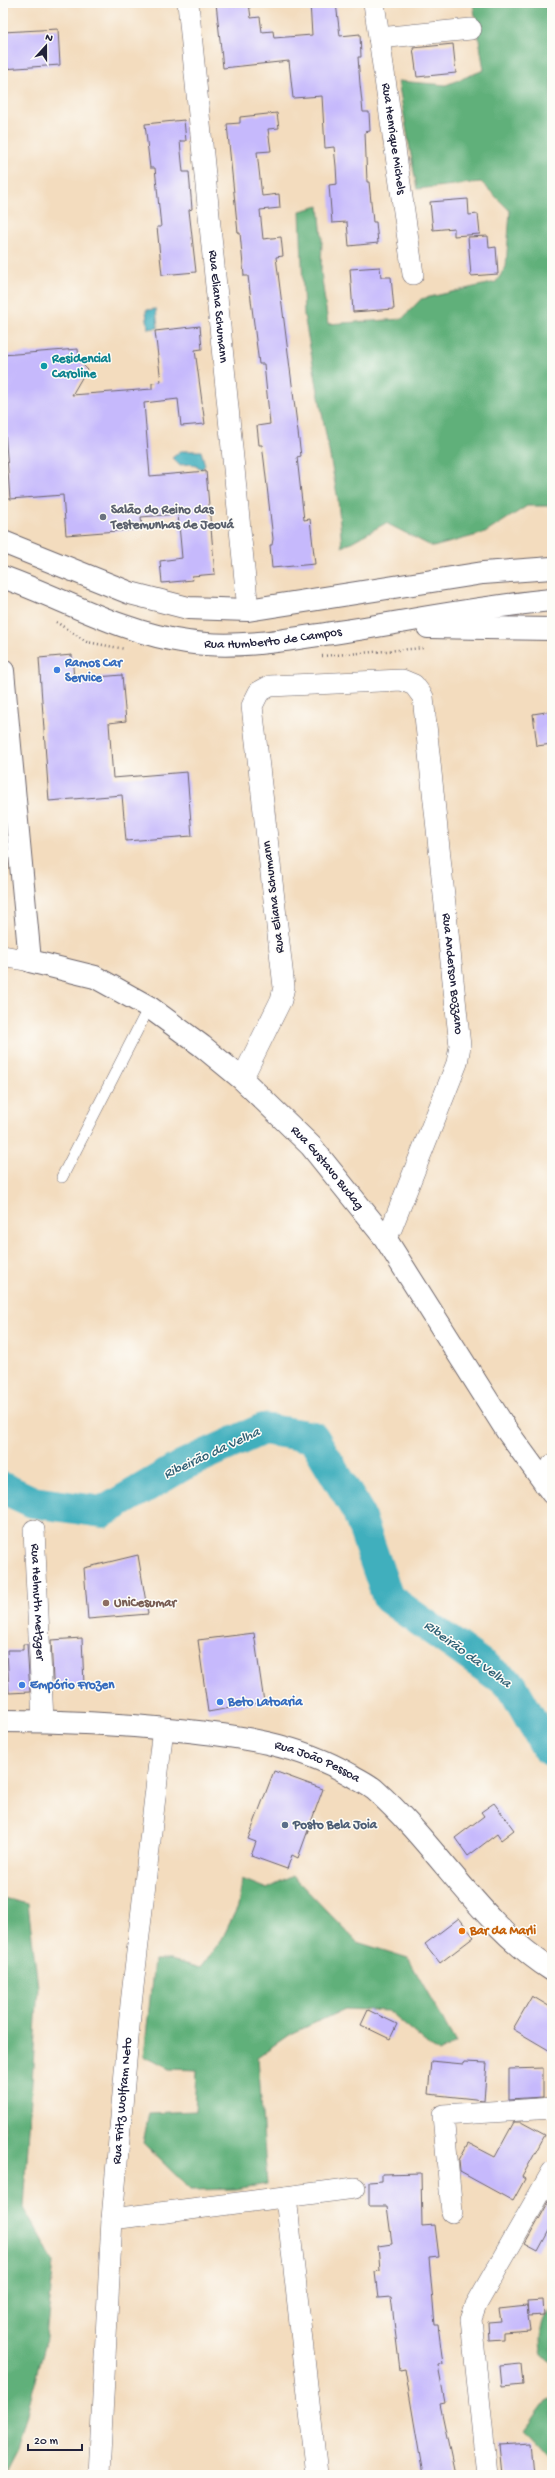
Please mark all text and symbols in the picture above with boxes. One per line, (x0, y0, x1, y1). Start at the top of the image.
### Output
north arrow (26, 26, 66, 66)
text: N (43, 32, 54, 45)
street label: Rua Henrique Michels (378, 82, 409, 196)
street label: Rua Eliana Schumann (205, 249, 231, 364)
place label: Residencial Caroline (51, 352, 111, 382)
marker: Residencial Caroline (39, 361, 49, 371)
place label: Salão do Reino das Testemunhas de Jeová (110, 503, 235, 533)
marker: Salão do Reino das Testemunhas de Jeová (98, 512, 108, 522)
street label: Rua Humberto de Campos (204, 624, 344, 652)
place label: Ramos Car Service (64, 656, 123, 686)
marker: Ramos Car Service (52, 665, 62, 675)
street label: Rua Eliana Schumann (260, 839, 288, 954)
street label: Rua Anderson Bozzano (438, 912, 466, 1036)
street label: Rua Gustavo Budag (287, 1123, 367, 1213)
water label: Ribeirão da Velha (161, 1424, 264, 1484)
street label: Rua Helmuth Metzger (27, 1543, 48, 1662)
place label: UniCesumar (114, 1596, 178, 1611)
marker: UniCesumar (101, 1598, 111, 1608)
water label: Ribeirão da Velha (420, 1618, 515, 1693)
place label: Empório Frozen (30, 1678, 115, 1694)
marker: Empório Frozen (17, 1680, 27, 1690)
place label: Beto Latoaria (227, 1695, 303, 1710)
marker: Beto Latoaria (215, 1697, 225, 1707)
street label: Rua João Pessoa (273, 1738, 363, 1787)
place label: Posto Bela Joia (292, 1818, 378, 1833)
marker: Posto Bela Joia (280, 1820, 290, 1830)
place label: Bar da Marli (469, 1924, 536, 1939)
marker: Bar da Marli (457, 1926, 467, 1936)
street label: Rua Fritz Wolfram Neto (109, 2036, 136, 2165)
scale bar (28, 2426, 82, 2452)
text: 20 m (34, 2435, 59, 2449)

